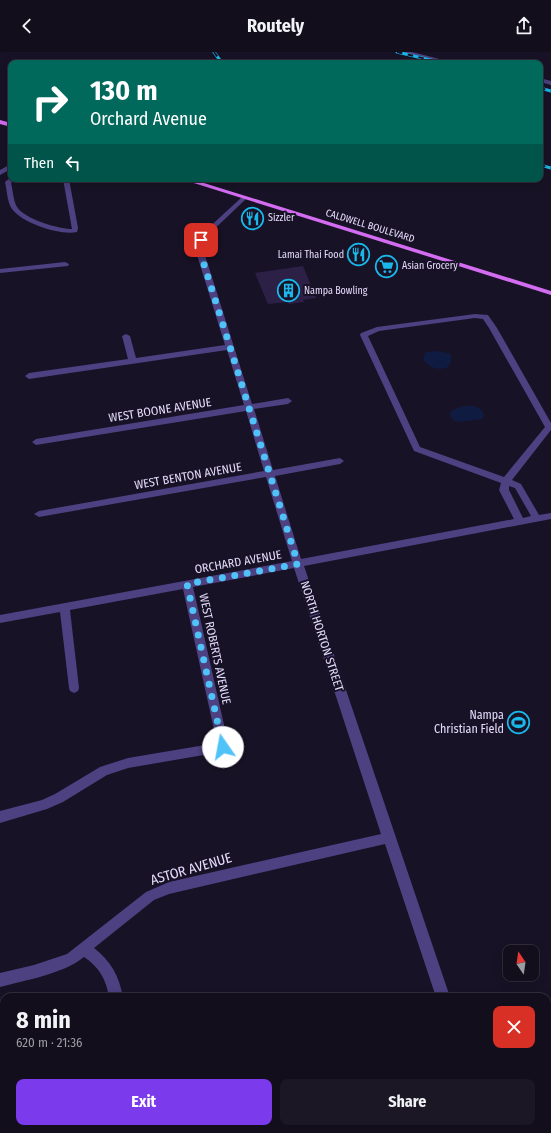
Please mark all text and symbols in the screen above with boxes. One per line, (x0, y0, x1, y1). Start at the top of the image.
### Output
icon: back (16, 15, 38, 37)
text: Routely (247, 15, 304, 37)
icon: share (513, 15, 535, 37)
text: 130 m (90, 74, 158, 107)
icon: right (24, 76, 76, 128)
text: Orchard Avenue (90, 108, 207, 130)
icon: left (62, 152, 84, 174)
text: Then (24, 154, 54, 172)
restaurant icon: Sizzler (239, 205, 265, 231)
street label: CALDWELL BOULEVARD (324, 207, 416, 245)
place label: Sizzler (268, 212, 295, 224)
pin (184, 223, 218, 257)
icon: arrive (190, 229, 212, 251)
restaurant icon: Lamai Thai Food (346, 242, 372, 268)
place label: Lamai Thai Food (278, 249, 344, 261)
supermarket icon: Asian Grocery (374, 253, 400, 279)
place label: Asian Grocery (402, 260, 458, 272)
building icon: Nampa Bowling (275, 278, 301, 304)
place label: Nampa Bowling (304, 285, 368, 297)
street label: WEST BOONE AVENUE (108, 395, 213, 425)
street label: WEST BENTON AVENUE (133, 460, 243, 492)
street label: ORCHARD AVENUE (194, 547, 283, 577)
street label: NORTH HORTON STREET (298, 579, 347, 693)
street label: WEST ROBERTS AVENUE (196, 592, 234, 706)
place label: Nampa Christian Field (434, 708, 504, 736)
sports icon: Nampa Christian Field (506, 709, 532, 735)
position arrow (202, 726, 244, 768)
street label: ASTOR AVENUE (148, 849, 234, 889)
north arrow (503, 945, 539, 981)
map controls (503, 945, 539, 981)
text: 8 min (16, 1006, 71, 1034)
button: close (493, 1006, 535, 1048)
text: 620 m · 21:36 (16, 1035, 82, 1050)
button: Exit (16, 1079, 272, 1125)
button: Share (280, 1079, 535, 1125)

